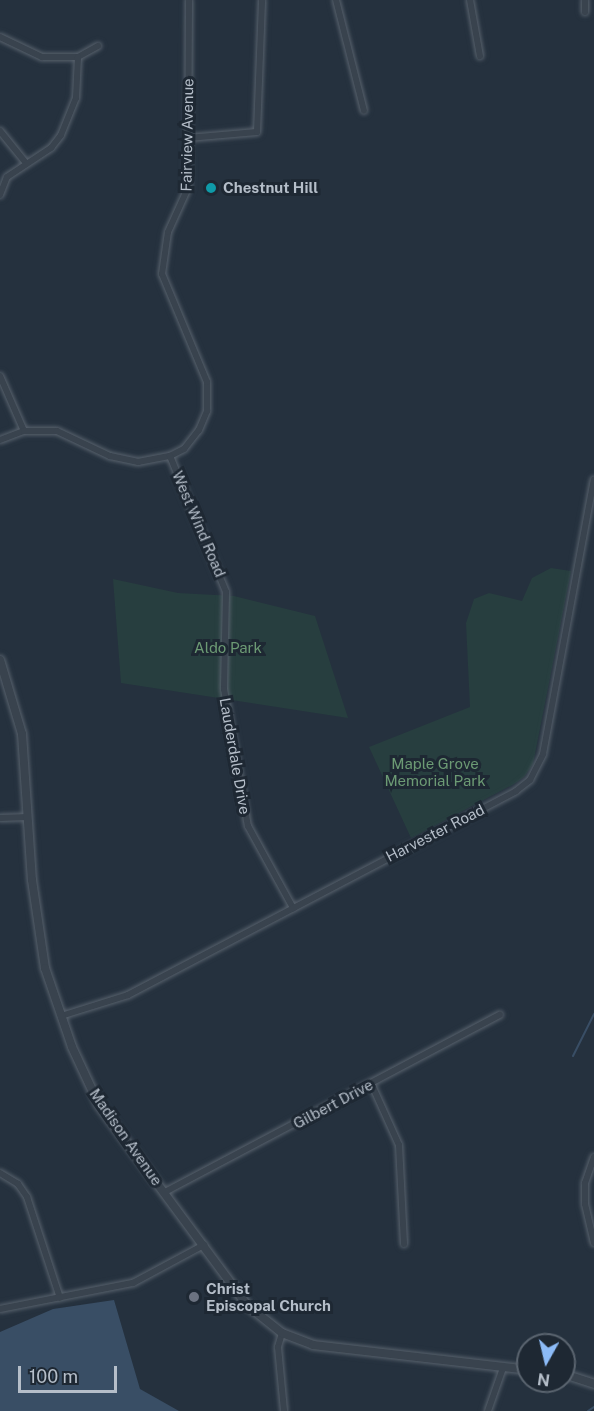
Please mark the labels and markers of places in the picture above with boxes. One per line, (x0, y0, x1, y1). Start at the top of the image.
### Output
place label: Chestnut Hill (223, 179, 318, 197)
marker: Chestnut Hill (204, 181, 218, 195)
place label: Christ Episcopal Church (206, 1279, 331, 1314)
marker: Christ Episcopal Church (187, 1290, 201, 1304)

